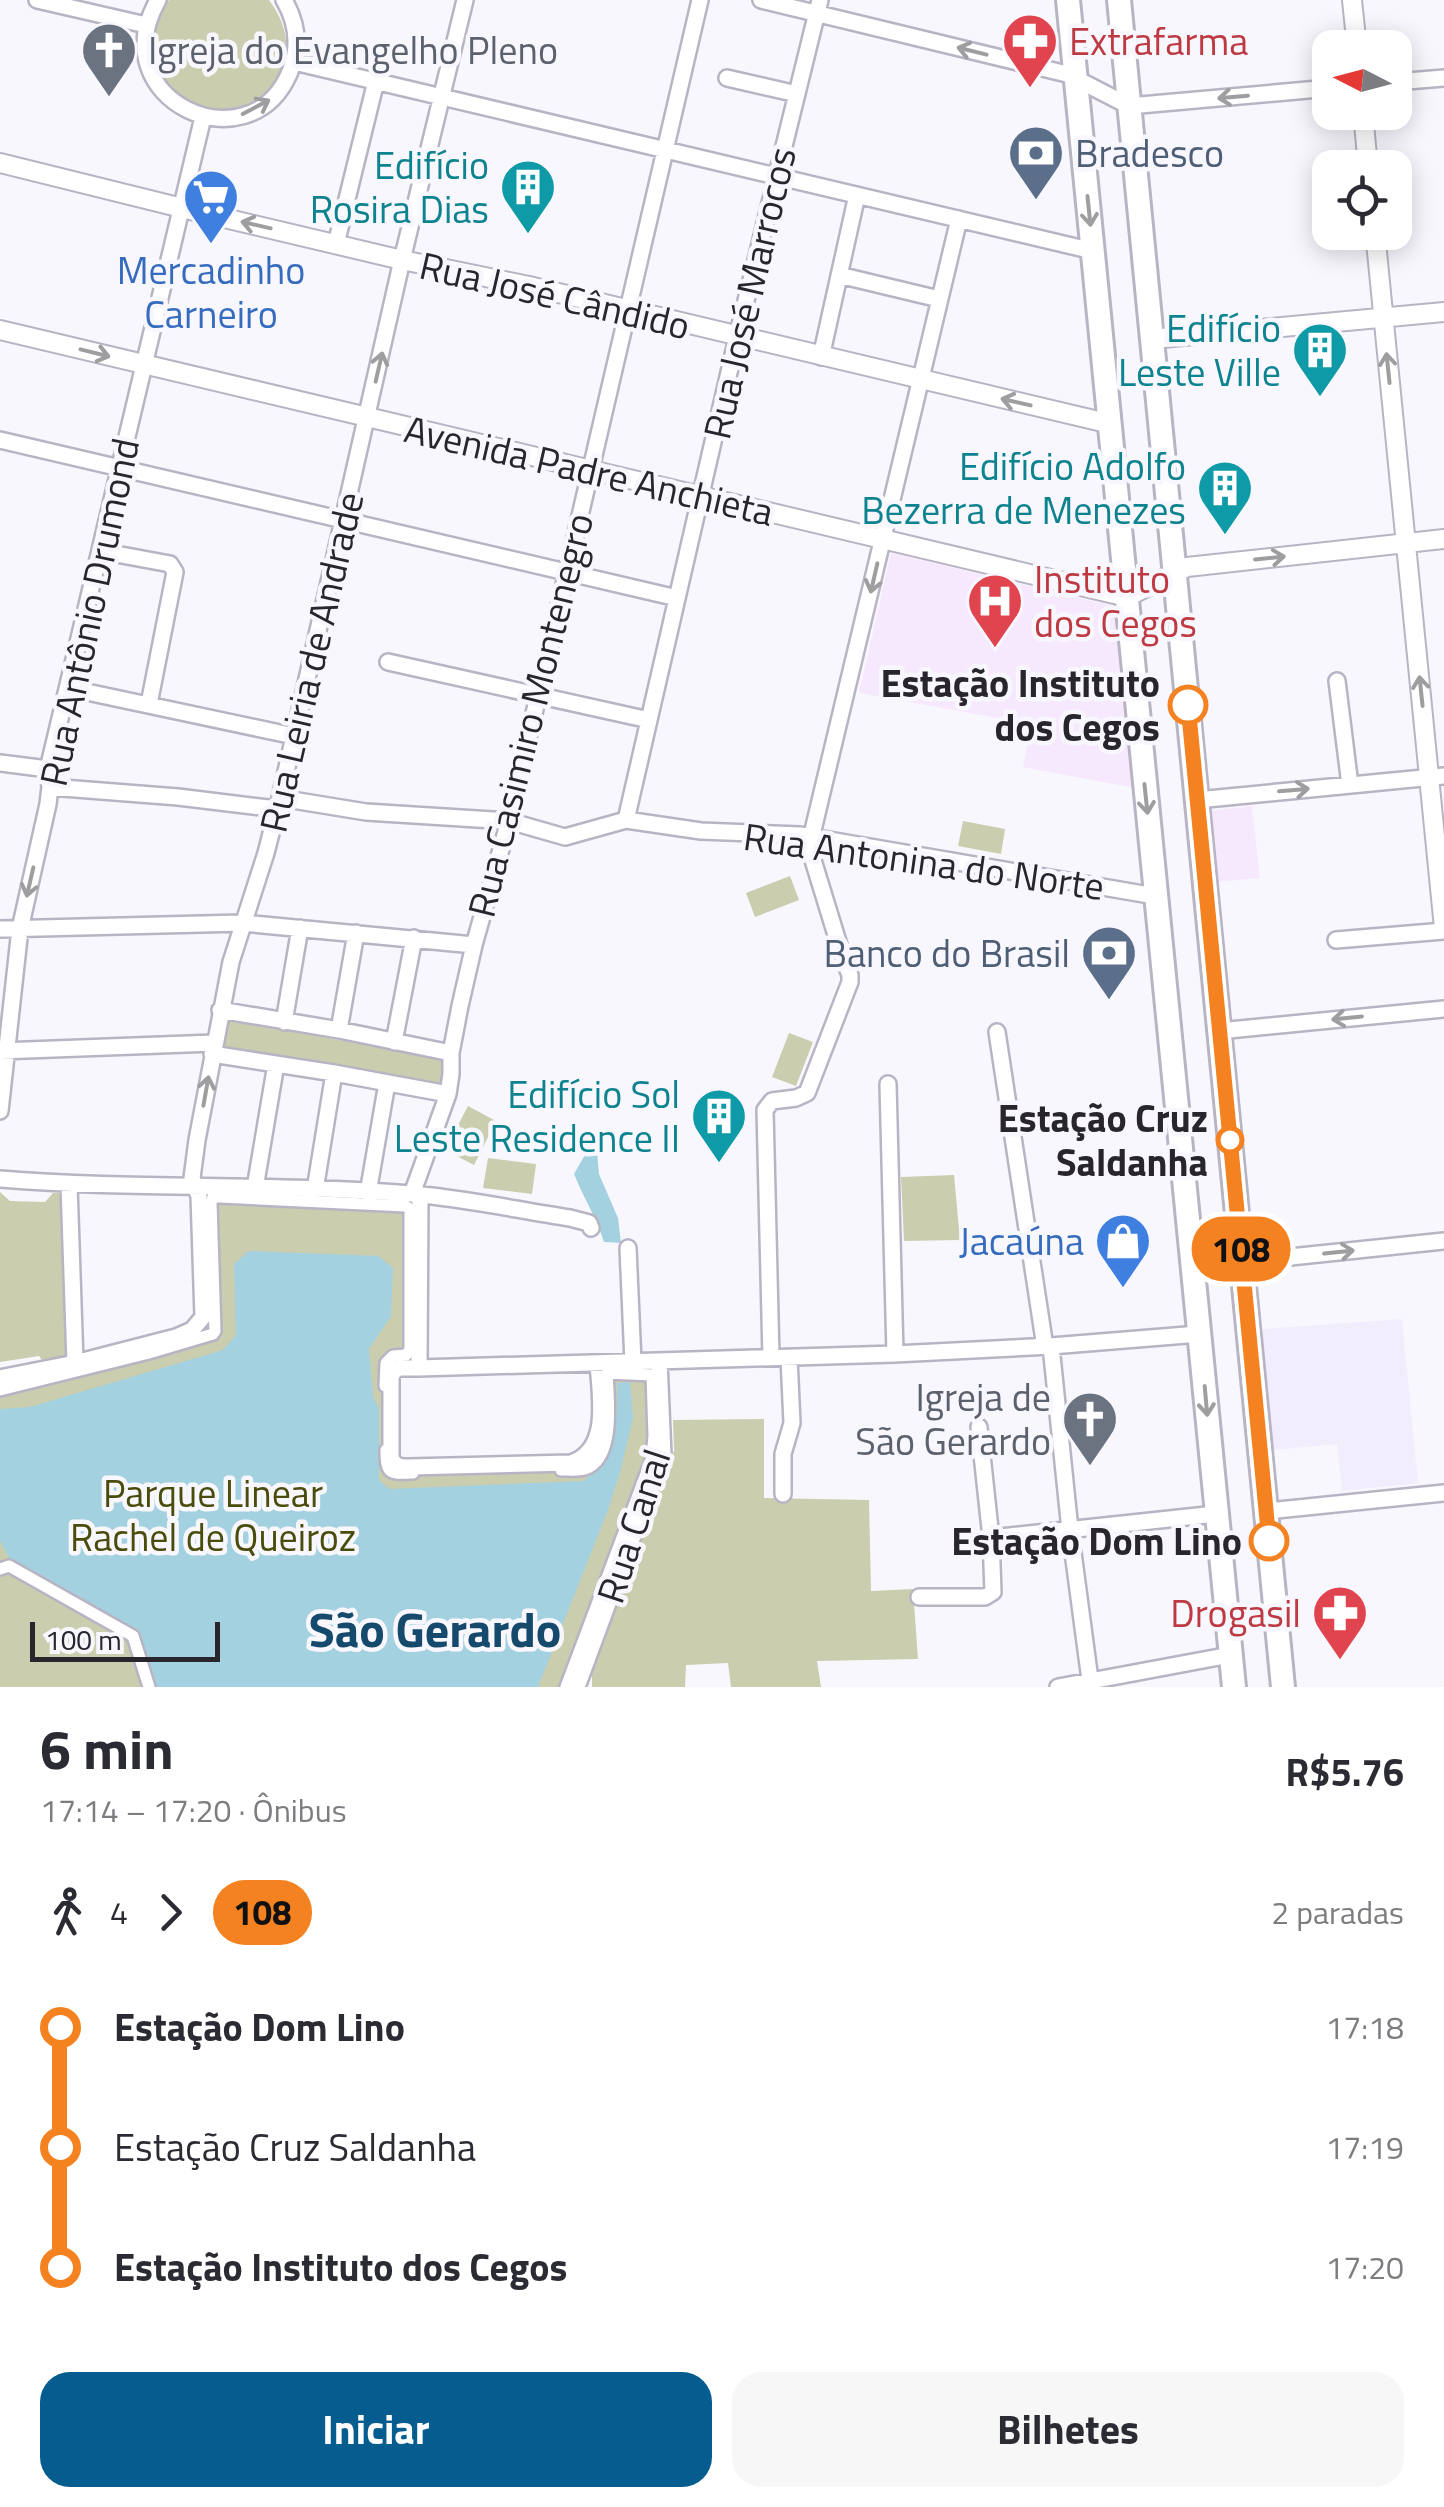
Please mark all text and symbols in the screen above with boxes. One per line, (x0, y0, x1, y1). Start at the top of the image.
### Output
pharmacy icon: Extrafarma (1000, 11, 1060, 90)
place label: Extrafarma (1069, 12, 1248, 70)
church icon: Igreja do Evangelho Pleno (79, 20, 139, 99)
place label: Igreja do Evangelho Pleno (148, 21, 558, 79)
north arrow (1312, 30, 1412, 130)
map controls (1312, 30, 1412, 250)
one-way arrow (957, 41, 989, 59)
one-way arrow (1217, 87, 1249, 106)
one-way arrow (241, 97, 270, 116)
bank icon: Bradesco (1006, 123, 1066, 202)
place label: Bradesco (1075, 124, 1224, 182)
place label: Edifício Rosira Dias (310, 136, 489, 238)
street label: Rua José Marrocos (687, 141, 811, 445)
button: locate (1312, 150, 1412, 250)
building icon: Edifício Rosira Dias (498, 157, 558, 236)
supermarket icon: Mercadinho Carneiro (181, 167, 241, 246)
one-way arrow (1080, 194, 1099, 226)
one-way arrow (241, 215, 273, 233)
street label: Rua José Cândido (414, 236, 696, 354)
place label: Mercadinho Carneiro (117, 241, 305, 343)
place label: Edifício Leste Ville (1118, 299, 1281, 401)
building icon: Edifício Leste Ville (1290, 320, 1350, 399)
one-way arrow (79, 345, 110, 364)
one-way arrow (371, 352, 389, 384)
one-way arrow (1378, 352, 1397, 384)
one-way arrow (1000, 392, 1032, 411)
street label: Avenida Padre Anchieta (399, 399, 779, 541)
street label: Rua Antônio Drumond (24, 433, 154, 791)
place label: Edifício Adolfo Bezerra de Menezes (861, 437, 1186, 539)
building icon: Edifício Adolfo Bezerra de Menezes (1195, 458, 1255, 537)
street label: Rua Leiria de Andrade (244, 486, 378, 838)
street label: Rua Casimiro Montenegro (452, 507, 608, 923)
one-way arrow (1254, 548, 1286, 567)
place label: Instituto dos Cegos (1034, 550, 1197, 652)
one-way arrow (864, 561, 882, 593)
hospital icon: Instituto dos Cegos (965, 571, 1025, 650)
place label: Estação Instituto dos Cegos (880, 654, 1160, 756)
one-way arrow (1412, 676, 1431, 708)
marker: Estação Instituto dos Cegos (1169, 686, 1207, 724)
one-way arrow (1277, 781, 1309, 800)
one-way arrow (1137, 782, 1156, 815)
street label: Rua Antonina do Norte (740, 807, 1108, 915)
one-way arrow (20, 865, 38, 897)
bank icon: Banco do Brasil (1079, 923, 1139, 1002)
place label: Banco do Brasil (823, 924, 1070, 982)
one-way arrow (1331, 1009, 1364, 1028)
place label: Edifício Sol Leste Residence II (394, 1065, 680, 1167)
one-way arrow (197, 1075, 216, 1108)
building icon: Edifício Sol Leste Residence II (689, 1086, 749, 1165)
place label: Estação Cruz Saldanha (998, 1089, 1208, 1191)
marker: Estação Cruz Saldanha (1217, 1127, 1243, 1153)
shop icon: Jacaúna (1093, 1211, 1153, 1290)
place label: Jacaúna (959, 1212, 1084, 1270)
line badge: 108 (1184, 1216, 1298, 1282)
text: 108 (1212, 1222, 1270, 1276)
one-way arrow (1322, 1242, 1354, 1261)
place label: Igreja de São Gerardo (855, 1368, 1051, 1470)
one-way arrow (1196, 1384, 1215, 1417)
church icon: Igreja de São Gerardo (1060, 1389, 1120, 1468)
street label: Rua Canal (581, 1442, 685, 1610)
park label: Parque Linear Rachel de Queiroz (70, 1464, 356, 1566)
place label: Estação Dom Lino (951, 1512, 1242, 1570)
marker: Estação Dom Lino (1250, 1522, 1288, 1560)
pharmacy icon: Drogasil (1310, 1583, 1370, 1662)
place label: Drogasil (1170, 1584, 1301, 1642)
district label: São Gerardo (309, 1593, 561, 1666)
scale bar (30, 1617, 220, 1662)
text: 100 m (45, 1618, 122, 1661)
text: 6 min (40, 1707, 174, 1790)
text: R$5.76 (1286, 1743, 1404, 1801)
text: 17:14 – 17:20 · Ônibus (40, 1786, 347, 1834)
icon: walk (40, 1885, 95, 1940)
icon: forward (143, 1885, 198, 1940)
text: 108 (233, 1885, 292, 1939)
text: 4 (110, 1888, 128, 1936)
text: 2 paradas (1271, 1888, 1404, 1936)
text: Estação Dom Lino (114, 1998, 405, 2056)
text: 17:18 (1325, 2003, 1404, 2051)
text: Estação Cruz Saldanha (114, 2118, 476, 2176)
text: 17:19 (1325, 2123, 1404, 2171)
text: Estação Instituto dos Cegos (114, 2238, 567, 2296)
text: 17:20 (1325, 2243, 1404, 2291)
button: Iniciar (40, 2372, 712, 2487)
button: Bilhetes (732, 2372, 1404, 2487)

